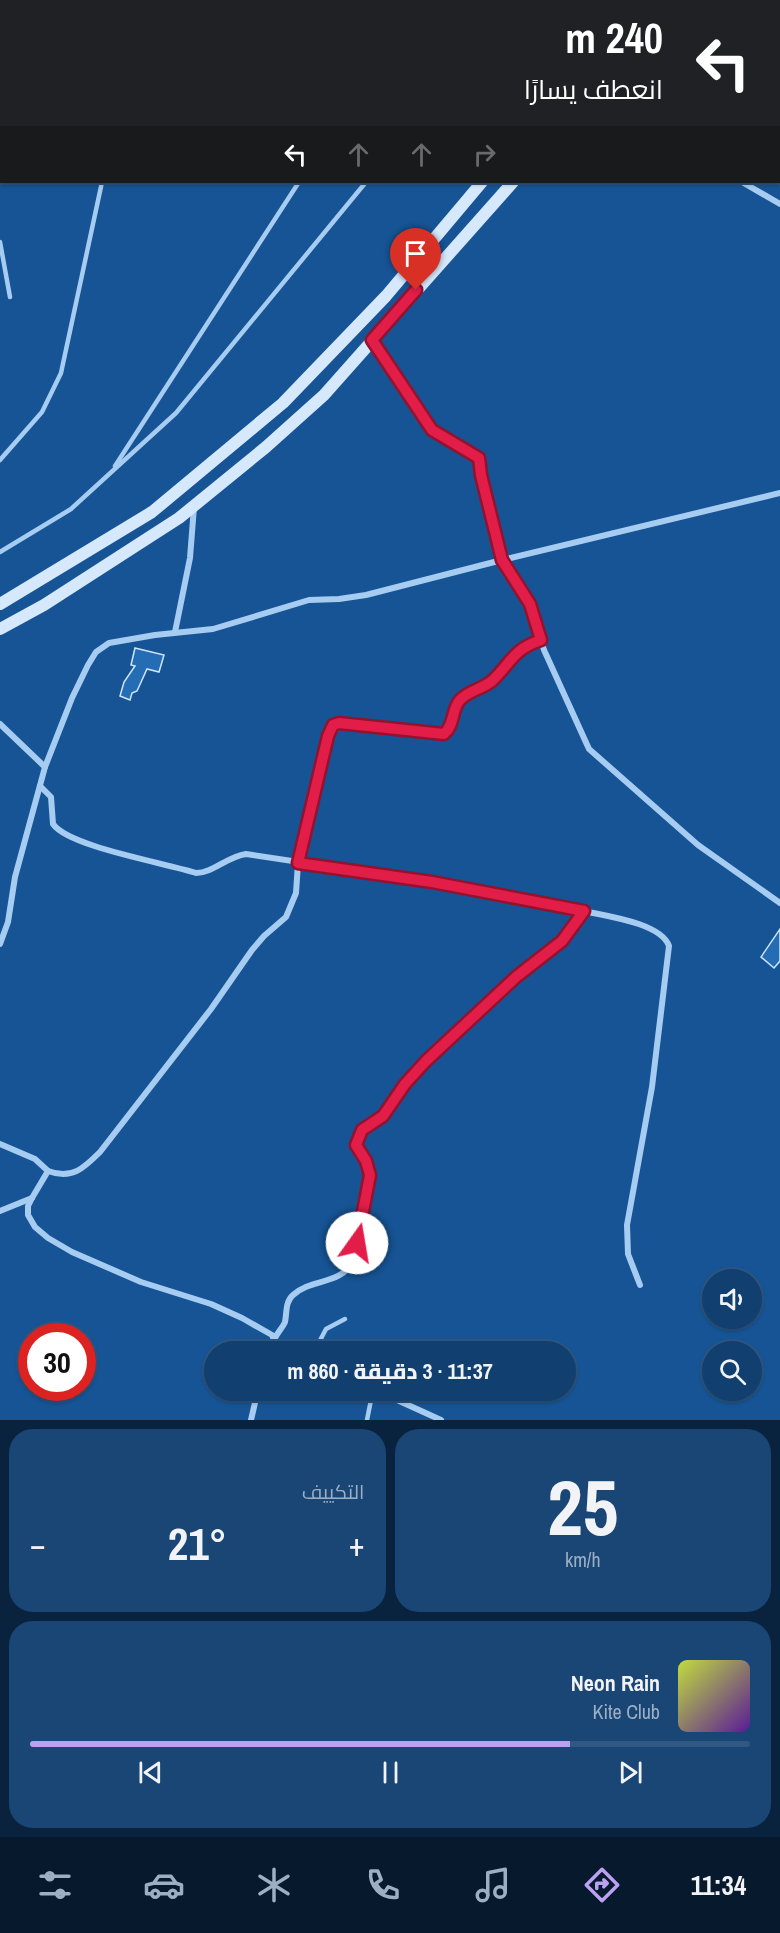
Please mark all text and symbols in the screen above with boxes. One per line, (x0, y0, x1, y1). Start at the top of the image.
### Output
text: 240 m (565, 10, 663, 66)
icon: left (684, 24, 762, 102)
text: انعطف يسارًا (524, 71, 663, 107)
icon: left (279, 138, 312, 171)
icon: ahead (342, 138, 375, 171)
icon: ahead (405, 138, 438, 171)
icon: right (468, 138, 501, 171)
pin (390, 228, 441, 290)
icon: arrive (399, 237, 432, 270)
position arrow (325, 1211, 389, 1275)
map controls (702, 1269, 762, 1401)
button: sound (702, 1269, 762, 1329)
speed limit sign: 30 (18, 1323, 96, 1401)
button: search (702, 1341, 762, 1401)
text: 11:37 · 3 دقيقة · 860 m (287, 1356, 493, 1386)
text: 25 (547, 1454, 618, 1559)
text: التكييف (302, 1478, 365, 1505)
text: 21° (168, 1513, 227, 1574)
text: − (30, 1522, 46, 1566)
text: + (349, 1522, 364, 1566)
text: km/h (565, 1546, 601, 1573)
text: Neon Rain (571, 1668, 660, 1698)
text: Kite Club (593, 1698, 660, 1725)
icon: previous (134, 1756, 167, 1789)
icon: pause (374, 1756, 407, 1789)
icon: next (614, 1756, 647, 1789)
icon: filters (34, 1864, 76, 1906)
icon: car (143, 1864, 185, 1906)
icon: climate (253, 1864, 295, 1906)
icon: phone (362, 1864, 404, 1906)
icon: music (472, 1864, 514, 1906)
icon: directions (581, 1864, 623, 1906)
text: 11:34 (691, 1867, 746, 1903)

